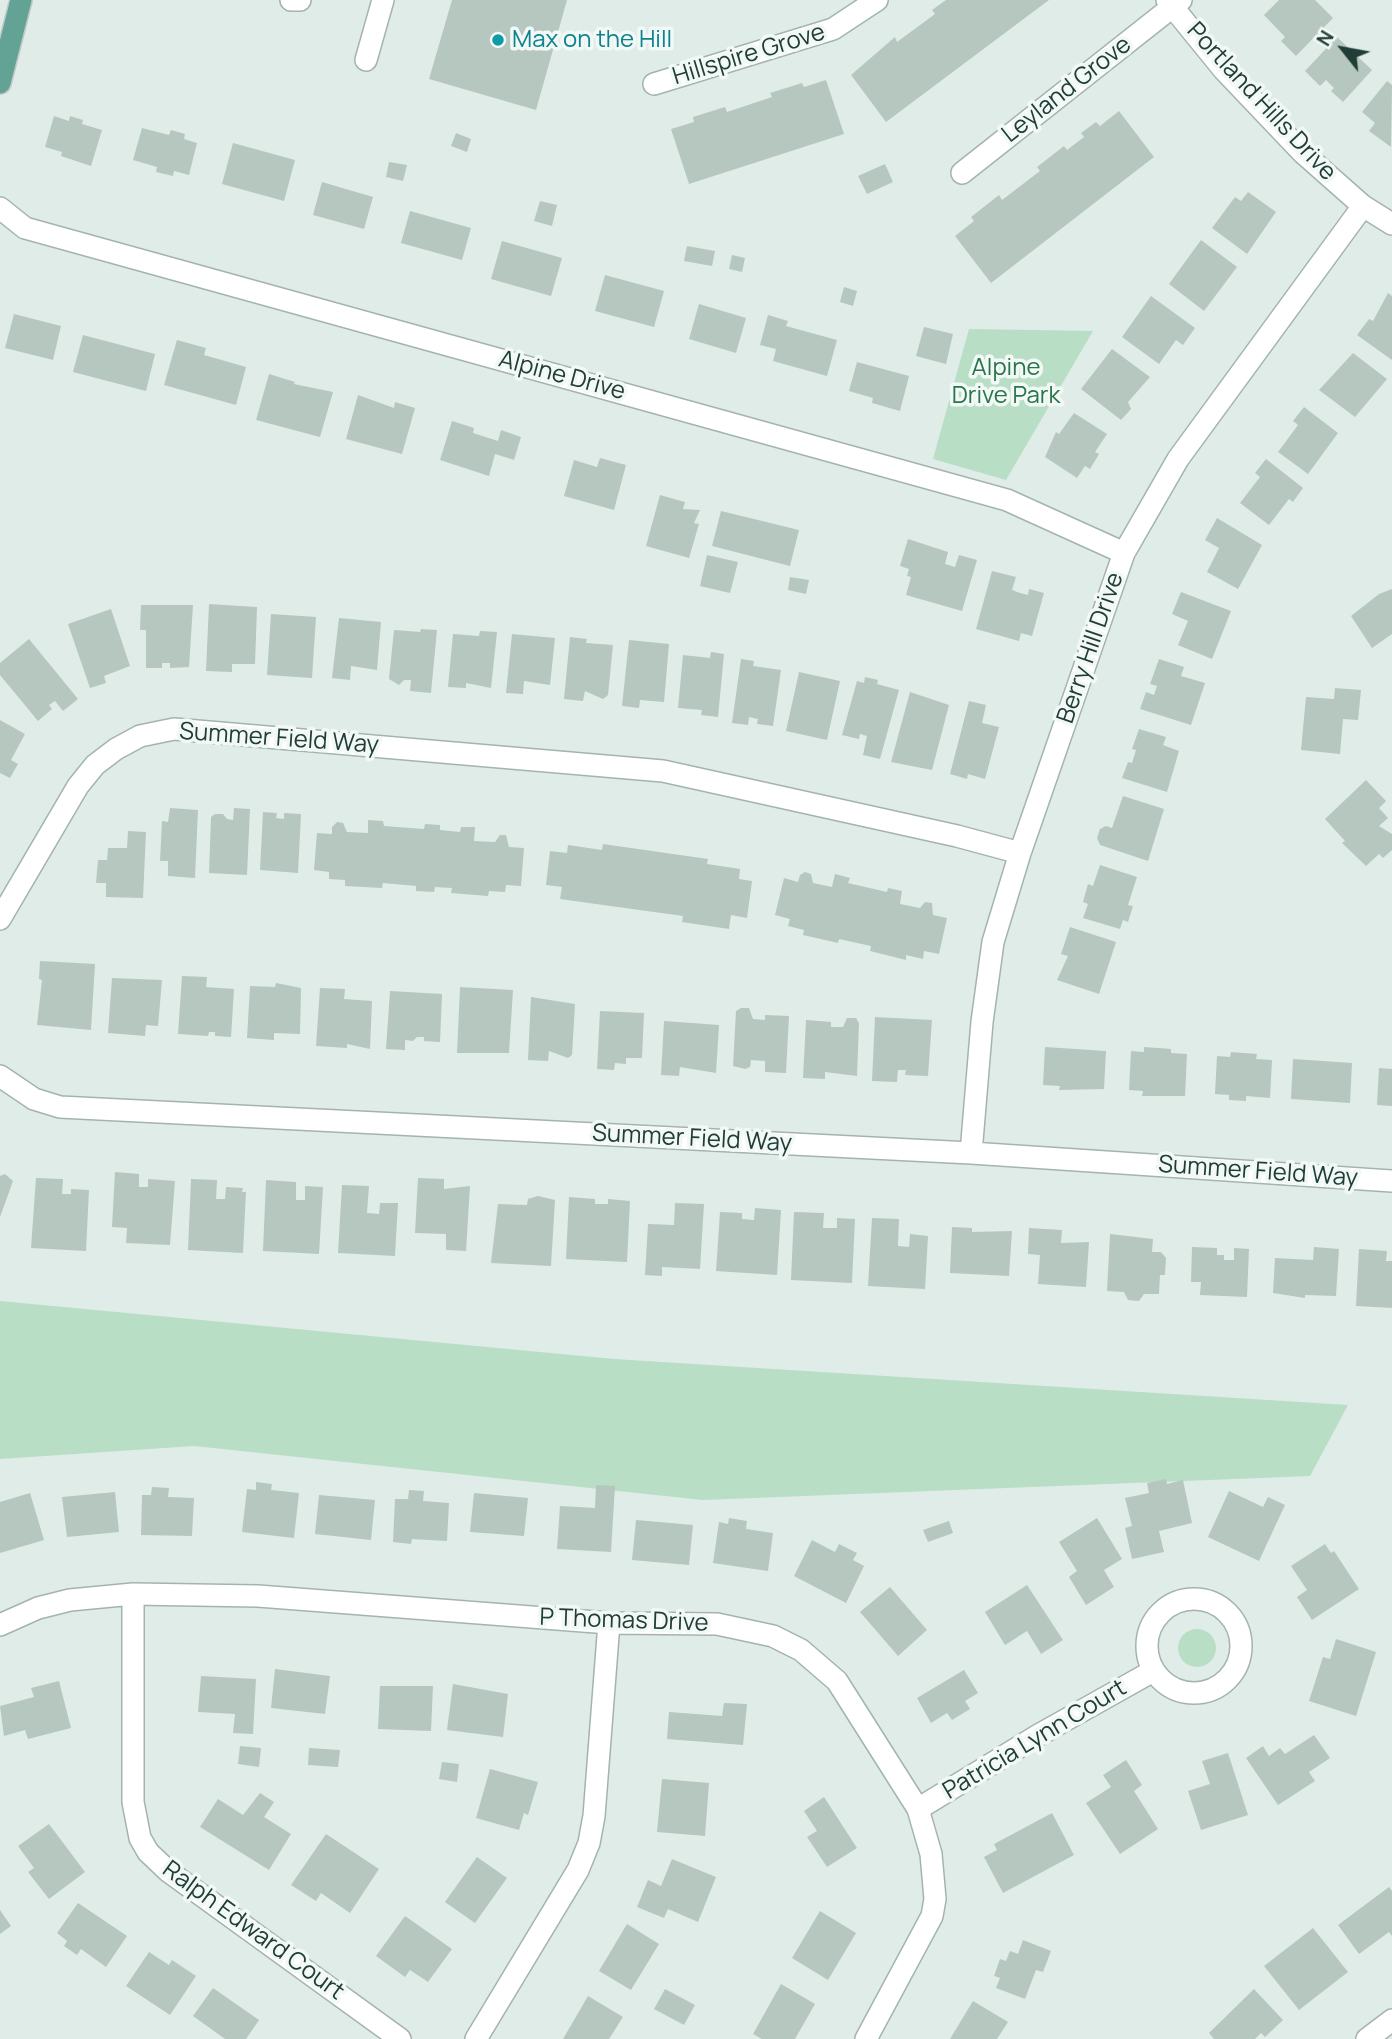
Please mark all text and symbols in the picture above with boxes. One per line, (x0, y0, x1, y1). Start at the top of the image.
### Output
north arrow (1308, 14, 1378, 84)
street label: Portland Hills Drive (1180, 17, 1342, 187)
street label: Hillspire Grove (669, 18, 829, 92)
place label: Max on the Hill (512, 26, 672, 54)
text: N (1310, 26, 1340, 51)
street label: Leyland Grove (997, 31, 1137, 149)
marker: Max on the Hill (490, 32, 506, 48)
street label: Alpine Drive (496, 345, 628, 407)
park label: Alpine Drive Park (952, 354, 1060, 410)
street label: Berry Hill Drive (1052, 569, 1130, 727)
street label: Summer Field Way (178, 718, 380, 760)
street label: Summer Field Way (591, 1119, 793, 1159)
street label: Summer Field Way (1157, 1151, 1359, 1193)
street label: P Thomas Drive (539, 1604, 709, 1638)
street label: Patricia Lynn Court (938, 1674, 1132, 1806)
street label: Ralph Edward Court (157, 1855, 349, 2007)

